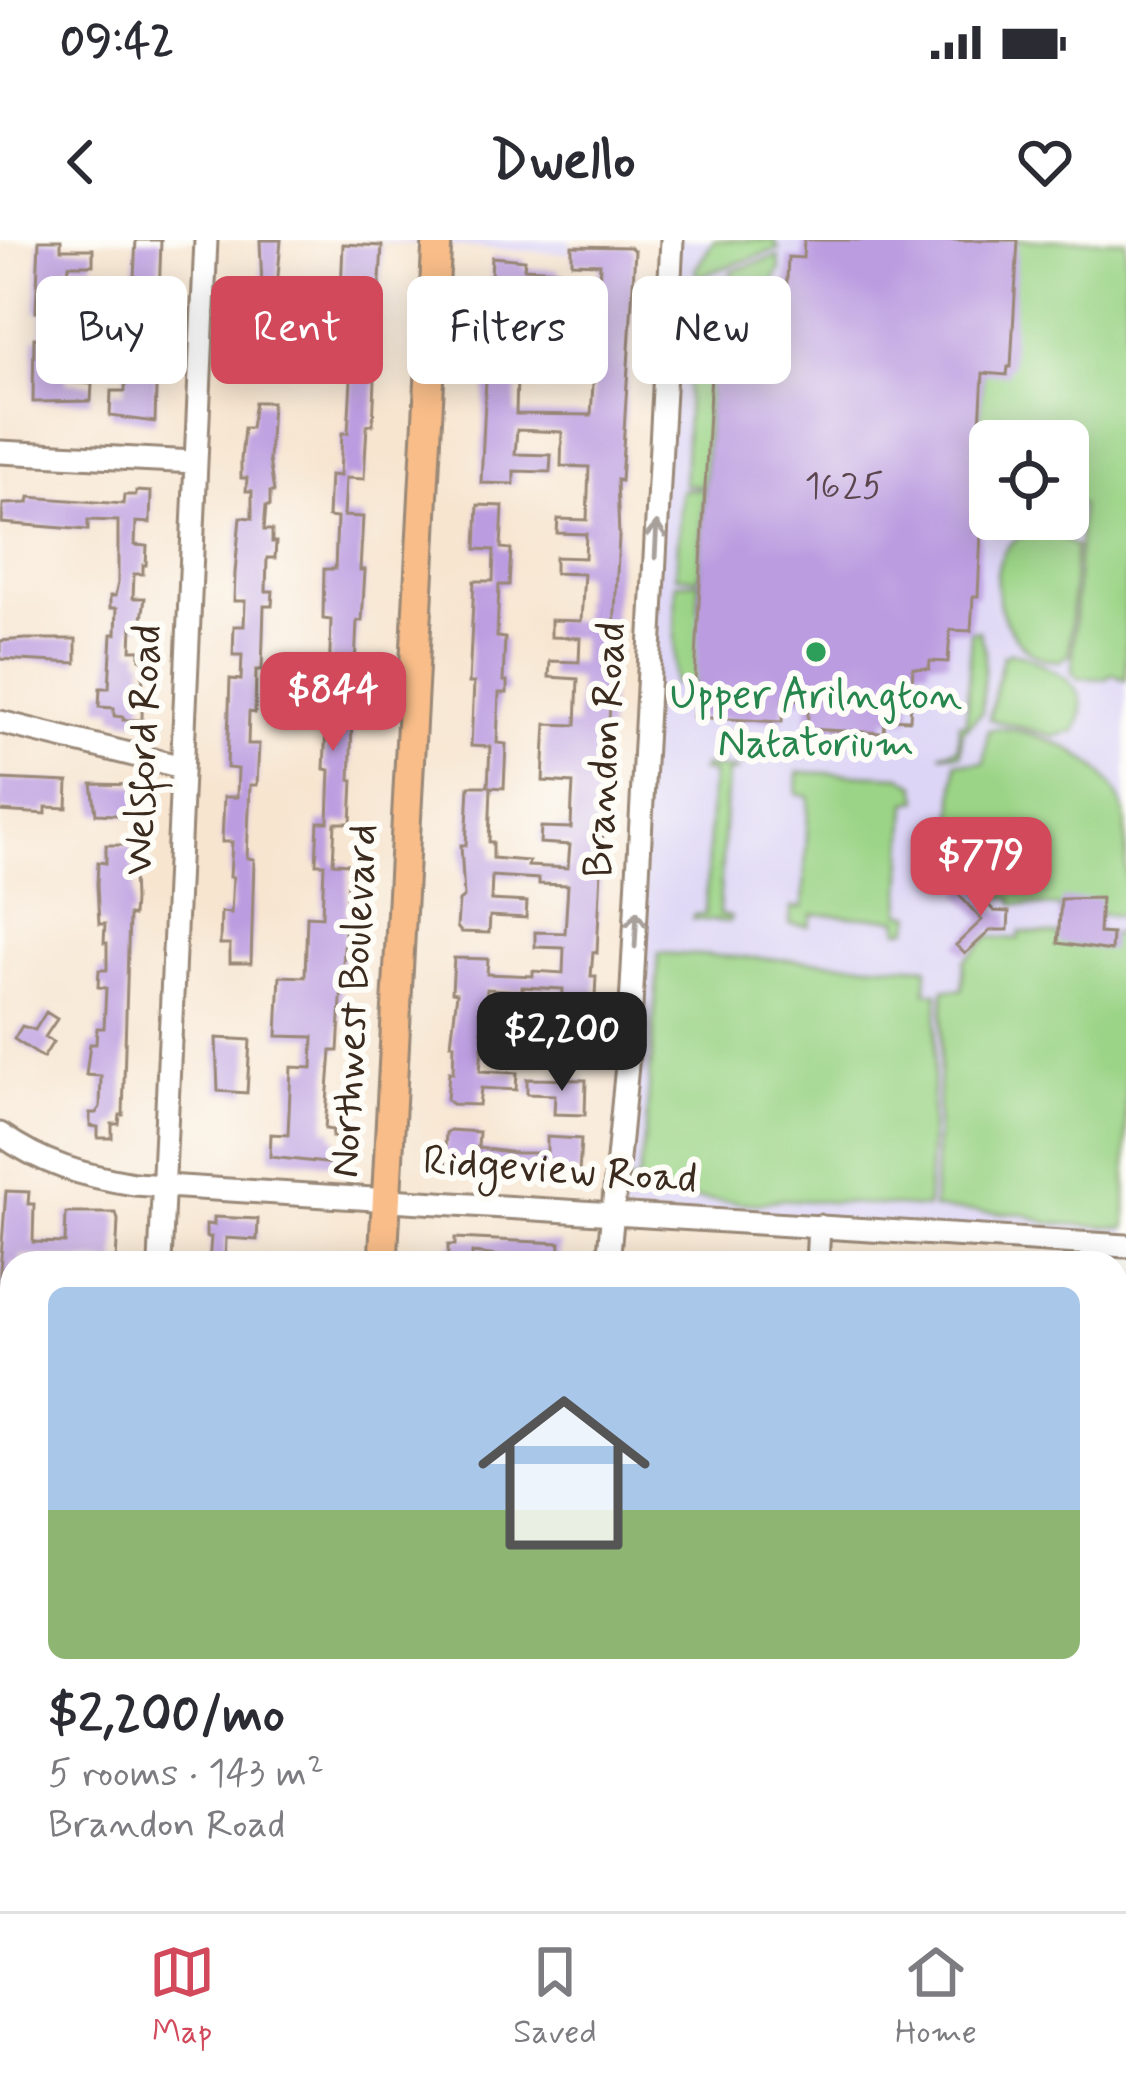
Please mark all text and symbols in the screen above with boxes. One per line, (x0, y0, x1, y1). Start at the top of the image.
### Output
text: 09:42 (60, 13, 174, 72)
text: Dwello (490, 127, 636, 198)
icon: back (48, 129, 114, 195)
icon: heart (1012, 129, 1078, 195)
chip: Buy (36, 276, 187, 384)
chip: Rent (211, 276, 383, 384)
chip: Filters (407, 276, 608, 384)
chip: New (632, 276, 791, 384)
map controls (969, 420, 1089, 540)
button: locate (969, 420, 1089, 540)
house number: 1625 (804, 464, 884, 511)
one-way arrow (645, 521, 668, 560)
street label: Brandon Road (572, 621, 640, 879)
street label: Welsford Road (112, 624, 179, 876)
marker: Upper Arilngton Natatorium (803, 639, 829, 665)
pin: $844 (262, 652, 404, 754)
text: $844 (287, 665, 379, 716)
place label: Upper Arilngton Natatorium (670, 669, 962, 772)
pin: $779 (910, 817, 1052, 919)
street label: Northwest Boulevard (318, 823, 392, 1179)
text: $779 (938, 830, 1024, 881)
one-way arrow (624, 910, 647, 949)
pin: $2,200 (464, 992, 660, 1094)
text: $2,200 (504, 1005, 620, 1056)
street label: Ridgeview Road (421, 1134, 699, 1211)
icon: home (456, 1365, 672, 1581)
text: $2,200/mo (48, 1683, 285, 1749)
text: 5 rooms · 143 m² (48, 1749, 324, 1800)
text: Brandon Road (48, 1800, 285, 1851)
tab: Map (149, 1939, 215, 2055)
tab: Saved (513, 1939, 597, 2055)
tab: Home (895, 1939, 977, 2055)

